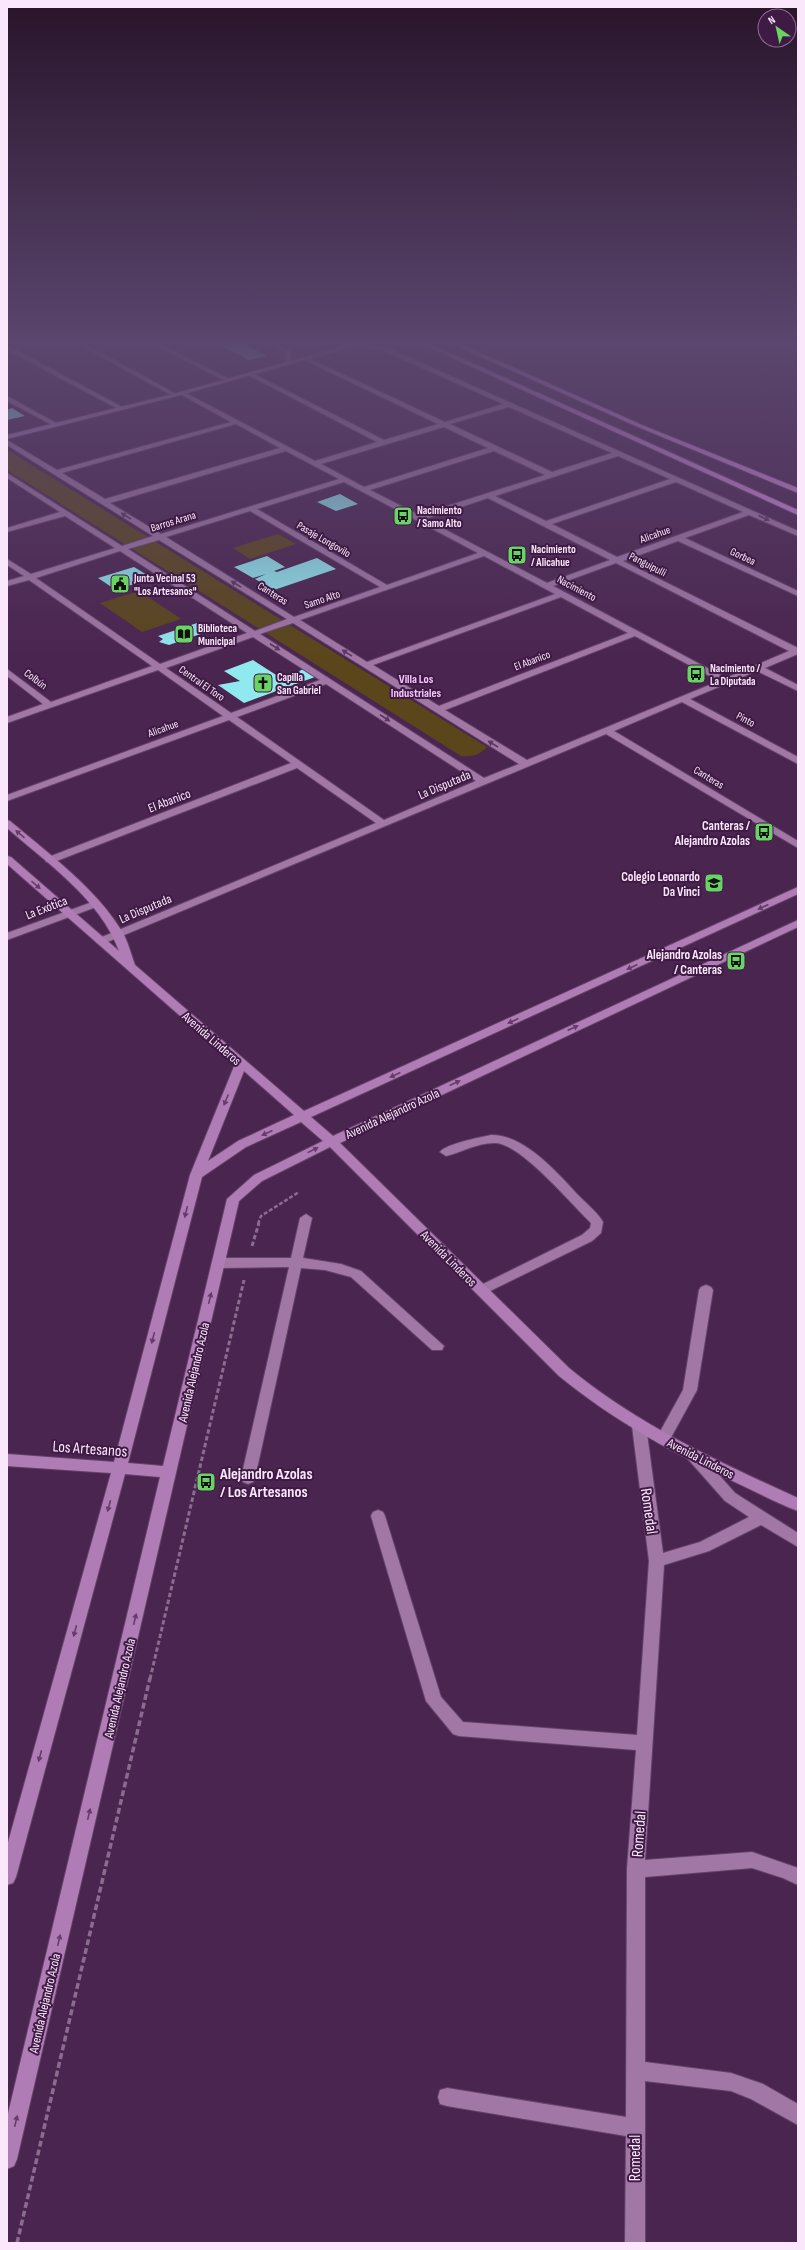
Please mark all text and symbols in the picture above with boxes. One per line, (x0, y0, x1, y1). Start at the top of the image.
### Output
north arrow (757, 8, 797, 48)
text: N (766, 13, 778, 27)
place label: Nacimiento / Samo Alto (417, 504, 462, 530)
bus stop icon: Nacimiento / Samo Alto (392, 505, 414, 527)
street label: Barros Arana (149, 508, 197, 535)
one-way arrow (120, 512, 132, 519)
one-way arrow (758, 515, 769, 521)
street label: Pasaje Longovilo (295, 519, 353, 560)
street label: Alicahue (637, 523, 672, 546)
place label: Nacimiento / Alicahue (531, 543, 576, 569)
bus stop icon: Nacimiento / Alicahue (506, 544, 528, 566)
street label: Gorbea (728, 545, 758, 568)
street label: Panguipulli (627, 550, 669, 579)
place label: Junta Vecinal 53 "Los Artesanos" (133, 572, 197, 598)
public building icon: Junta Vecinal 53 "Los Artesanos" (109, 573, 131, 595)
street label: Nacimiento (555, 573, 599, 604)
street label: Canteras (255, 579, 290, 608)
one-way arrow (230, 581, 242, 588)
street label: Samo Alto (303, 587, 342, 612)
place label: Biblioteca Municipal (198, 622, 237, 648)
library icon: Biblioteca Municipal (173, 623, 195, 645)
one-way arrow (270, 643, 280, 651)
street label: El Abanico (512, 648, 552, 673)
one-way arrow (341, 649, 352, 657)
place label: Nacimiento / La Diputada (710, 662, 761, 688)
street label: Central El Toro (176, 663, 227, 704)
bus stop icon: Nacimiento / La Diputada (685, 663, 707, 685)
street label: Colbún (22, 666, 50, 693)
place label: Capilla San Gabriel (277, 671, 321, 697)
church icon: Capilla San Gabriel (252, 672, 274, 694)
district label: Villa Los Industriales (391, 672, 442, 701)
street label: Pinto (734, 709, 758, 730)
one-way arrow (379, 714, 391, 721)
street label: Alicahue (145, 717, 180, 740)
one-way arrow (487, 740, 499, 747)
street label: Canteras (691, 763, 726, 792)
street label: La Disputada (416, 767, 473, 803)
street label: El Abanico (146, 785, 193, 816)
place label: Canteras / Alejandro Azolas (674, 818, 751, 849)
bus stop icon: Canteras / Alejandro Azolas (753, 821, 775, 843)
one-way arrow (15, 830, 26, 839)
place label: Colegio Leonardo Da Vinci (621, 869, 700, 900)
school or university icon: Colegio Leonardo Da Vinci (703, 872, 725, 894)
one-way arrow (31, 880, 42, 889)
street label: La Disputada (117, 891, 174, 927)
street label: La Exótica (23, 893, 70, 923)
one-way arrow (757, 904, 768, 910)
place label: Alejandro Azolas / Canteras (646, 947, 722, 978)
bus stop icon: Alejandro Azolas / Canteras (725, 950, 747, 972)
one-way arrow (626, 964, 637, 970)
street label: Avenida Linderos (178, 1008, 244, 1069)
one-way arrow (508, 1018, 519, 1024)
one-way arrow (567, 1025, 579, 1031)
one-way arrow (390, 1072, 401, 1078)
one-way arrow (450, 1080, 461, 1086)
street label: Avenida Alejandro Azola (342, 1085, 442, 1143)
one-way arrow (223, 1094, 229, 1106)
one-way arrow (262, 1130, 273, 1136)
one-way arrow (308, 1147, 319, 1153)
one-way arrow (183, 1207, 189, 1219)
street label: Avenida Linderos (416, 1227, 480, 1290)
one-way arrow (207, 1292, 213, 1304)
street label: Avenida Alejandro Azola (175, 1321, 213, 1425)
one-way arrow (150, 1332, 156, 1344)
street label: Avenida Linderos (663, 1435, 737, 1483)
street label: Los Artesanos (52, 1437, 128, 1462)
place label: Alejandro Azolas / Los Artesanos (219, 1465, 313, 1502)
bus stop icon: Alejandro Azolas / Los Artesanos (195, 1471, 217, 1493)
street label: Romedal (636, 1487, 661, 1536)
one-way arrow (106, 1499, 112, 1512)
one-way arrow (132, 1613, 138, 1625)
one-way arrow (72, 1625, 78, 1637)
street label: Avenida Alejandro Azola (101, 1637, 139, 1741)
one-way arrow (37, 1751, 43, 1763)
one-way arrow (86, 1808, 92, 1820)
street label: Romedal (628, 1810, 651, 1858)
one-way arrow (56, 1934, 62, 1946)
street label: Avenida Alejandro Azola (26, 1952, 64, 2056)
one-way arrow (13, 2115, 19, 2127)
street label: Romedal (626, 2135, 645, 2181)

